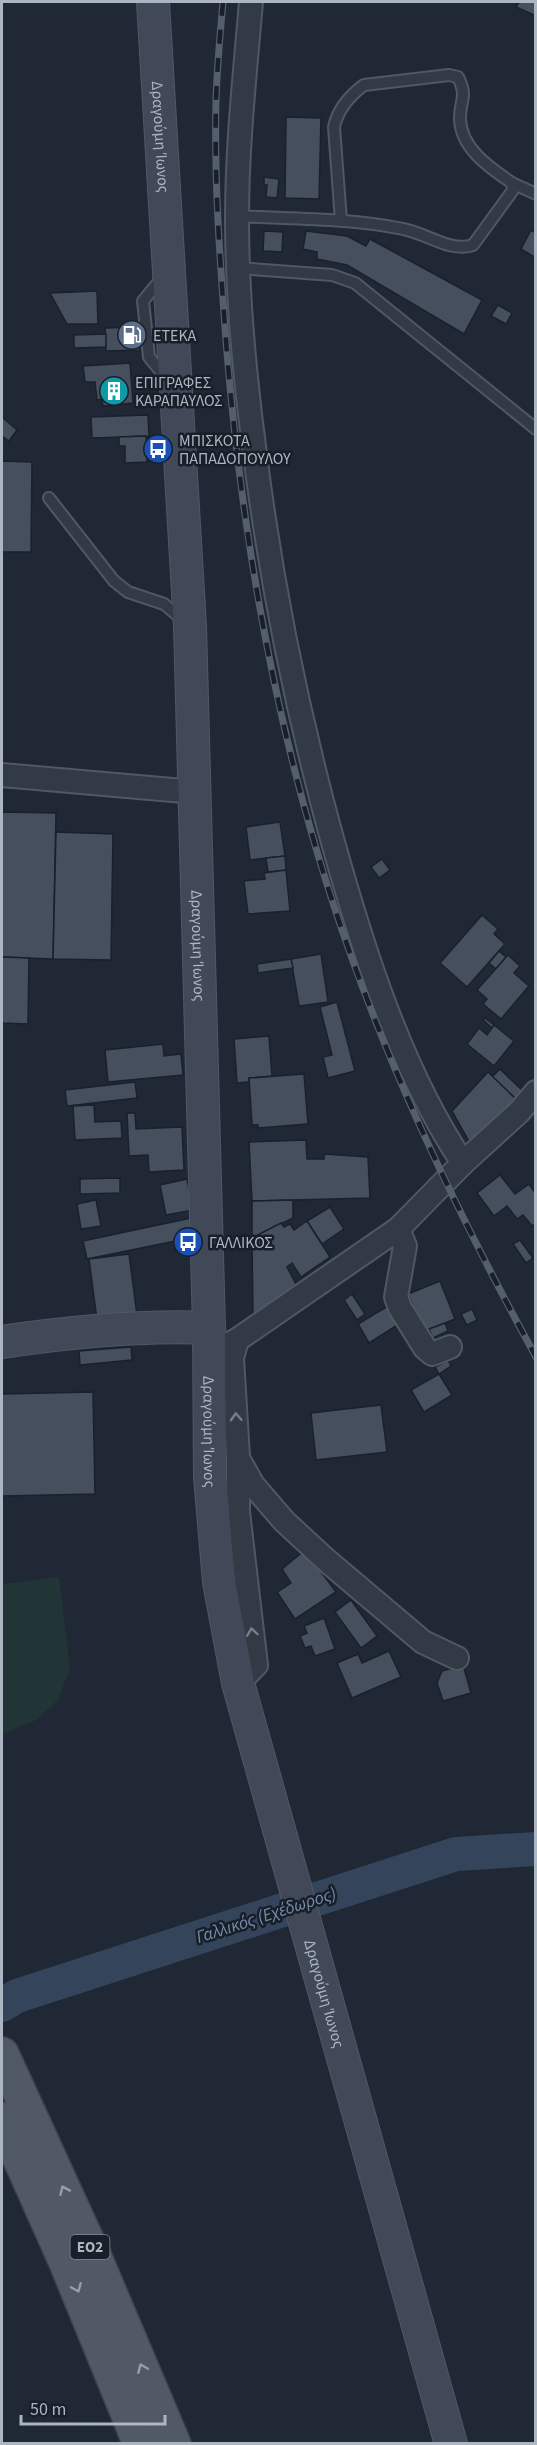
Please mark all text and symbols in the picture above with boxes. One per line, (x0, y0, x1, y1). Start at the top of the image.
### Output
street label: Δραγούμη Ίωνος (146, 80, 174, 193)
fuel station icon: ΕΤΕΚΑ (116, 319, 148, 351)
place label: ΕΤΕΚΑ (153, 325, 197, 347)
place label: ΕΠΙΓΡΑΦΕΣ ΚΑΡΑΠΑΥΛΟΣ (135, 372, 223, 412)
building icon: ΕΠΙΓΡΑΦΕΣ ΚΑΡΑΠΑΥΛΟΣ (98, 375, 130, 407)
place label: ΜΠΙΣΚΟΤΑ ΠΑΠΑΔΟΠΟΥΛΟΥ (179, 430, 291, 470)
bus stop icon: ΜΠΙΣΚΟΤΑ ΠΑΠΑΔΟΠΟΥΛΟΥ (142, 433, 174, 465)
street label: Δραγούμη Ίωνος (185, 890, 210, 1002)
bus stop icon: ΓΑΛΛΙΚΟΣ (172, 1226, 204, 1258)
place label: ΓΑΛΛΙΚΟΣ (209, 1232, 273, 1254)
street label: Δραγούμη Ίωνος (197, 1376, 221, 1489)
one-way arrow (229, 1412, 242, 1421)
one-way arrow (246, 1627, 258, 1637)
water label: Γαλλικός (Εχέδωρος) (193, 1881, 339, 1950)
street label: Δραγούμη Ίωνος (298, 1937, 350, 2051)
one-way arrow (60, 2185, 72, 2196)
road number: ΕΟ2 (70, 2235, 110, 2259)
one-way arrow (70, 2281, 82, 2292)
one-way arrow (137, 2364, 149, 2375)
scale bar (21, 2388, 165, 2426)
text: 50 m (30, 2397, 66, 2422)

